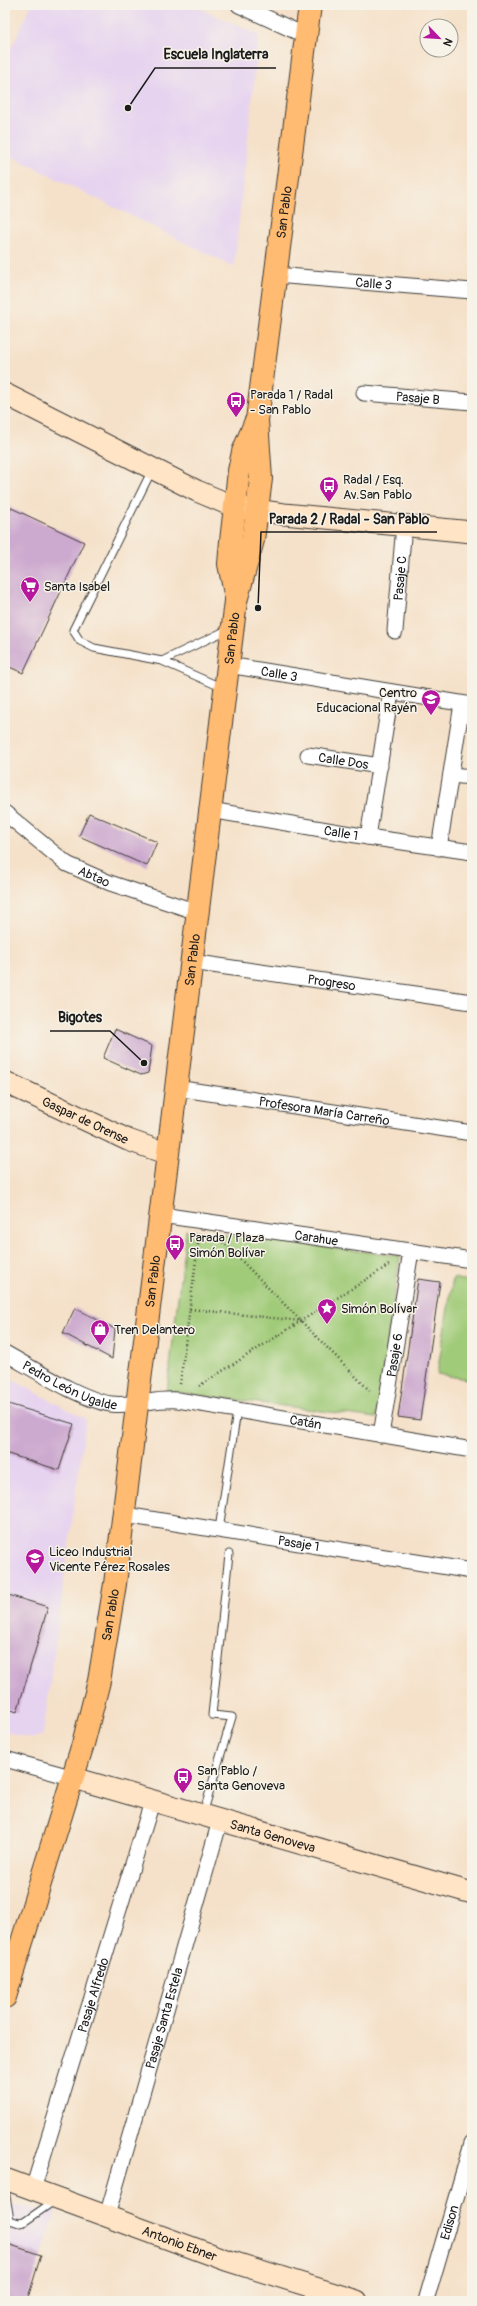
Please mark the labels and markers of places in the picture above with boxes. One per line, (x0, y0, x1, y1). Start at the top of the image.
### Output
callout: Escuela Inglaterra (155, 42, 276, 68)
place label: Parada 1 / Radal - San Pablo (250, 387, 333, 418)
bus stop icon: Parada 1 / Radal - San Pablo (225, 390, 247, 418)
place label: Radal / Esq. Av.San Pablo (343, 472, 412, 503)
bus stop icon: Radal / Esq. Av.San Pablo (318, 475, 340, 503)
callout: Parada 2 / Radal - San Pablo (261, 506, 437, 532)
supermarket icon: Santa Isabel (19, 575, 41, 603)
place label: Santa Isabel (44, 579, 110, 595)
place label: Centro Educacional Rayén (316, 685, 417, 716)
school or university icon: Centro Educacional Rayén (420, 688, 442, 716)
callout: Bigotes (50, 1005, 110, 1031)
place label: Parada / Plaza Simón Bolívar (189, 1230, 265, 1261)
bus stop icon: Parada / Plaza Simón Bolívar (164, 1233, 186, 1261)
place icon: Simón Bolívar (316, 1297, 338, 1325)
place label: Simón Bolívar (341, 1301, 417, 1317)
shop icon: Tren Delantero (89, 1318, 111, 1346)
place label: Tren Delantero (114, 1322, 195, 1338)
place label: Liceo Industrial Vicente Pérez Rosales (49, 1544, 170, 1575)
school or university icon: Liceo Industrial Vicente Pérez Rosales (24, 1547, 46, 1575)
place label: San Pablo / Santa Genoveva (197, 1763, 285, 1794)
bus stop icon: San Pablo / Santa Genoveva (172, 1766, 194, 1794)

